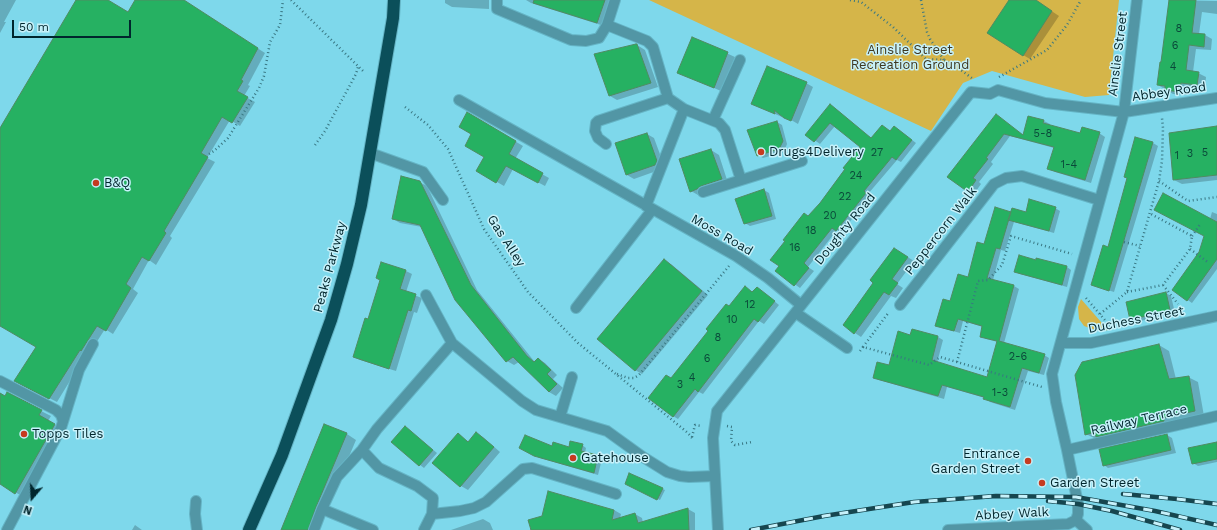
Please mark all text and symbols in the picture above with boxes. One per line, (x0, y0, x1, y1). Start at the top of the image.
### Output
street label: Ainslie Street (1105, 11, 1131, 97)
scale bar (14, 12, 133, 38)
text: 50 m (19, 20, 49, 34)
house number: 8 (1176, 22, 1182, 36)
house number: 6 (1172, 39, 1178, 53)
park label: Ainslie Street Recreation Ground (851, 42, 969, 73)
house number: 4 (1170, 60, 1176, 74)
street label: Abbey Road (1131, 79, 1207, 105)
house number: 5-8 (1034, 127, 1052, 141)
place label: Drugs4Delivery (769, 144, 864, 160)
house number: 27 (871, 146, 883, 160)
house number: 5 (1202, 146, 1208, 160)
marker: Drugs4Delivery (756, 147, 766, 157)
house number: 3 (1187, 147, 1193, 161)
house number: 1 (1175, 149, 1179, 163)
house number: 1-4 (1061, 158, 1077, 172)
house number: 24 (850, 169, 862, 183)
place label: B&Q (104, 175, 130, 191)
marker: B&Q (91, 178, 101, 188)
street label: Peppercorn Walk (902, 184, 980, 278)
street label: Doughty Road (811, 190, 879, 268)
house number: 22 (839, 190, 851, 204)
house number: 20 (823, 209, 837, 223)
street label: Moss Road (688, 211, 756, 259)
street label: Gas Alley (484, 212, 528, 270)
street label: Peaks Parkway (310, 220, 350, 314)
house number: 18 (805, 224, 817, 238)
house number: 16 (790, 241, 800, 255)
house number: 12 (745, 298, 755, 312)
street label: Duchess Street (1087, 303, 1185, 337)
house number: 10 (726, 313, 738, 327)
house number: 8 (715, 331, 721, 345)
house number: 2-6 (1009, 350, 1027, 364)
house number: 6 (704, 352, 710, 366)
house number: 4 (689, 371, 695, 385)
house number: 3 (677, 378, 683, 392)
house number: 1-3 (992, 386, 1008, 400)
street label: Railway Terrace (1089, 401, 1189, 439)
place label: Topps Tiles (32, 426, 103, 442)
marker: Topps Tiles (19, 429, 29, 439)
place label: Entrance Garden Street (931, 446, 1020, 477)
place label: Gatehouse (581, 450, 649, 466)
marker: Gatehouse (568, 453, 578, 463)
marker: Entrance Garden Street (1023, 456, 1033, 466)
place label: Garden Street (1050, 475, 1139, 491)
north arrow (12, 478, 52, 518)
marker: Garden Street (1037, 478, 1047, 488)
text: N (22, 502, 34, 517)
street label: Abbey Walk (975, 504, 1049, 524)

